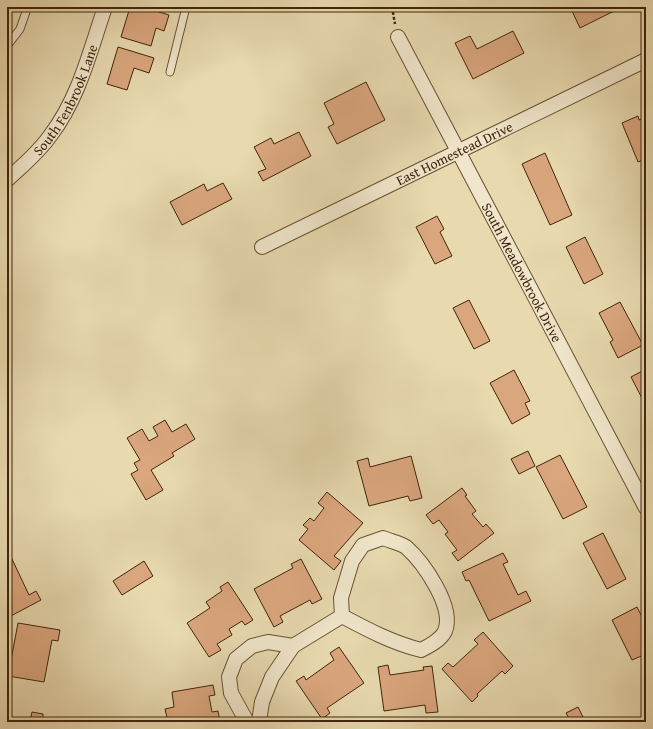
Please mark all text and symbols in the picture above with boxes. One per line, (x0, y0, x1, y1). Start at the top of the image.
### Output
street label: South Fenbrook Lane (28, 41, 102, 160)
street label: East Homestead Drive (393, 116, 516, 190)
street label: South Meadowbrook Drive (477, 199, 567, 346)

